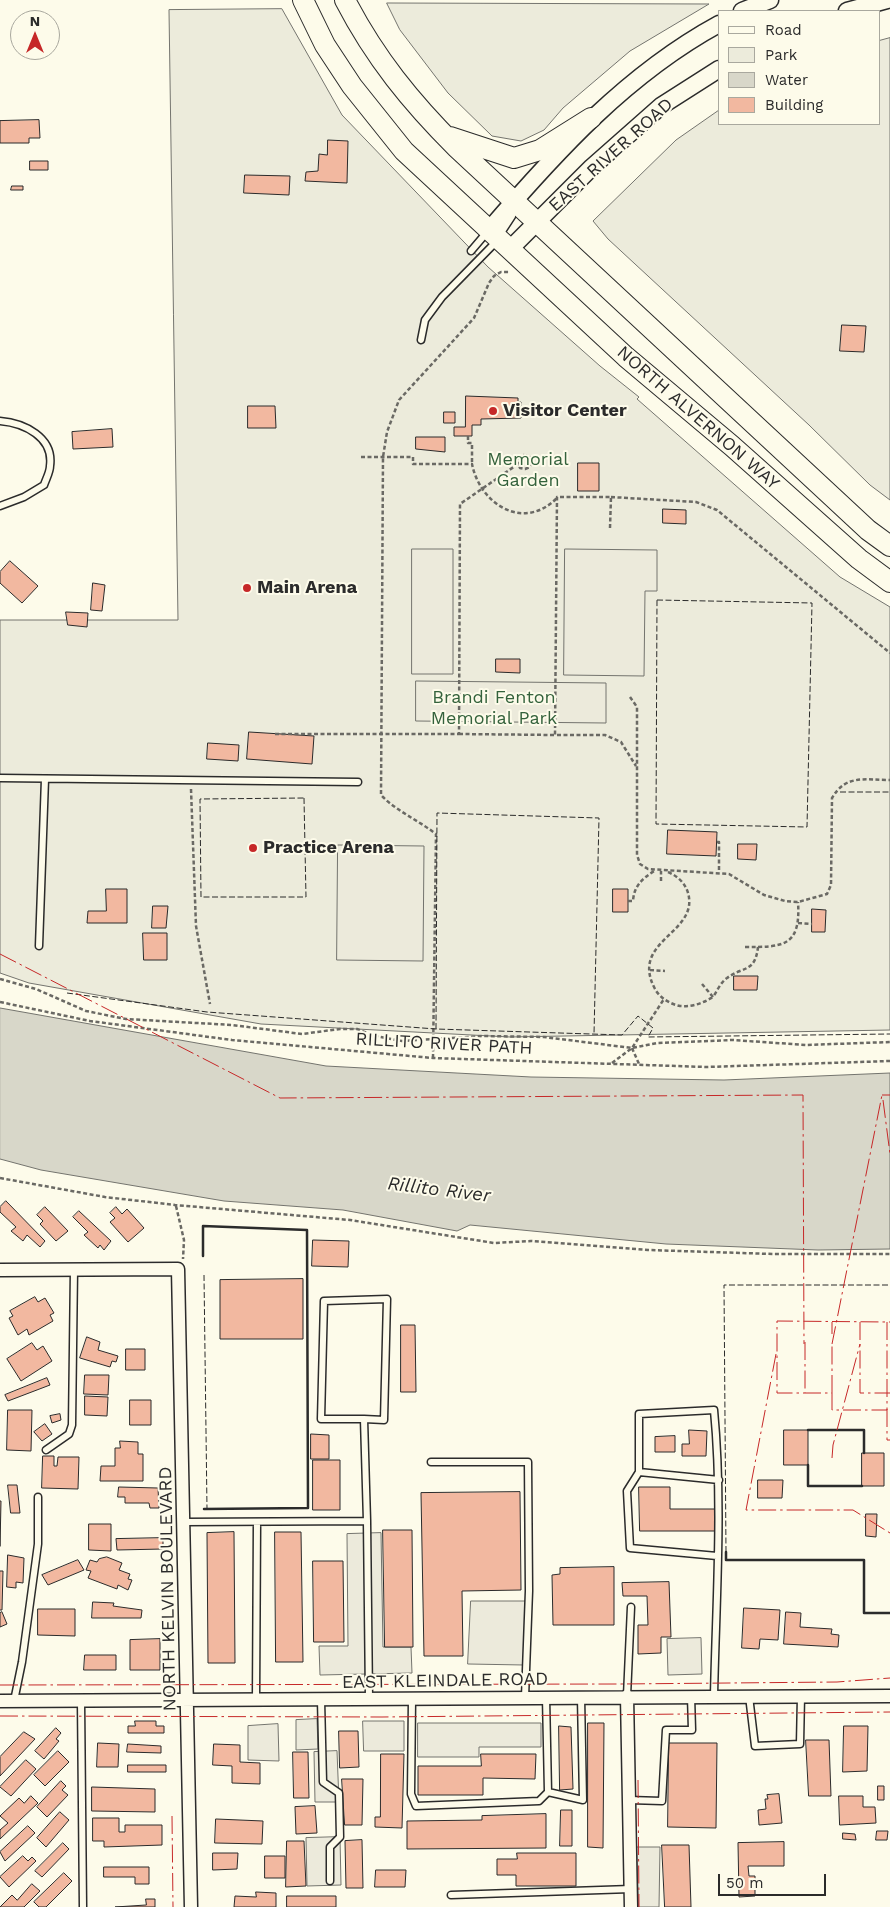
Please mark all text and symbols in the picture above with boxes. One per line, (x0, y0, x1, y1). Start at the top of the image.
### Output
north arrow (10, 10, 60, 60)
legend (718, 10, 880, 125)
text: N (30, 13, 40, 29)
text: Road (765, 21, 802, 39)
text: Park (765, 46, 797, 64)
text: Water (765, 71, 808, 89)
street label: EAST RIVER ROAD (544, 94, 678, 216)
text: Building (765, 96, 823, 114)
street label: NORTH ALVERNON WAY (612, 342, 784, 494)
place label: Visitor Center (503, 400, 627, 422)
marker: Visitor Center (487, 405, 499, 417)
park label: Memorial Garden (487, 449, 569, 492)
place label: Main Arena (257, 577, 357, 599)
marker: Main Arena (241, 582, 253, 594)
park label: Brandi Fenton Memorial Park (431, 687, 557, 730)
place label: Practice Arena (263, 837, 394, 859)
marker: Practice Arena (247, 842, 259, 854)
street label: RILLITO RIVER PATH (355, 1029, 533, 1059)
water label: Rillito River (386, 1172, 492, 1208)
street label: NORTH KELVIN BOULEVARD (155, 1467, 181, 1711)
street label: EAST KLEINDALE ROAD (342, 1668, 548, 1694)
scale bar (720, 1864, 828, 1896)
text: 50 m (726, 1874, 763, 1892)

